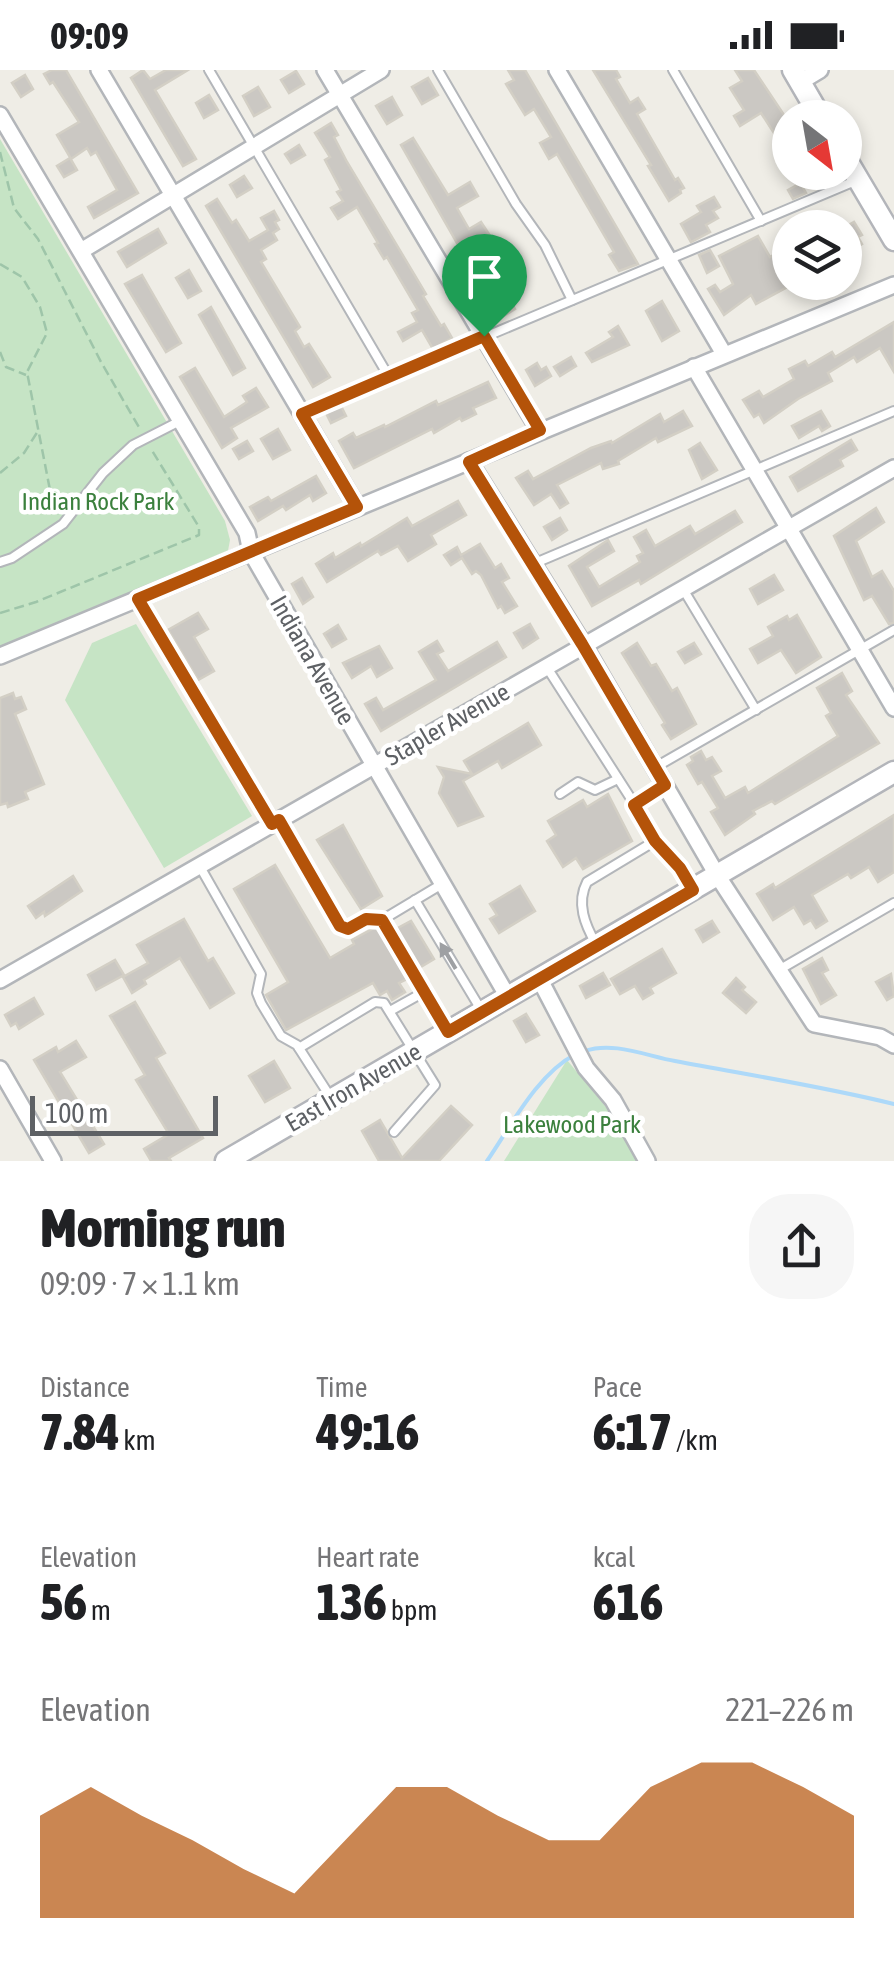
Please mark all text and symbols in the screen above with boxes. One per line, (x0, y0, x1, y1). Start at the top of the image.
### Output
text: 09:09 (50, 14, 129, 57)
north arrow (772, 100, 862, 190)
map controls (772, 100, 862, 300)
button: layers (772, 210, 862, 300)
pin (442, 234, 527, 337)
icon: arrive (457, 249, 512, 304)
park label: Indian Rock Park (22, 487, 174, 515)
street label: Indiana Avenue (265, 591, 361, 729)
street label: Stapler Avenue (380, 677, 514, 771)
one-way arrow (440, 942, 457, 970)
street label: East Iron Avenue (280, 1037, 426, 1137)
scale bar (30, 1091, 218, 1136)
text: 100 m (45, 1097, 108, 1129)
park label: Lakewood Park (503, 1110, 641, 1138)
button: share (749, 1194, 854, 1299)
text: Morning run (40, 1196, 286, 1259)
text: 09:09 · 7 × 1.1 km (40, 1265, 240, 1302)
text: Distance (40, 1371, 130, 1403)
text: Time (316, 1371, 367, 1403)
text: Pace (593, 1371, 642, 1403)
text: 7.84 (40, 1403, 119, 1461)
text: 49:16 (316, 1403, 419, 1461)
text: 6:17 (593, 1403, 672, 1461)
text: km (119, 1424, 156, 1456)
text: /km (672, 1424, 718, 1456)
text: Elevation (40, 1541, 137, 1573)
text: Heart rate (316, 1541, 419, 1573)
text: kcal (593, 1541, 635, 1573)
text: 56 (40, 1573, 87, 1631)
text: 136 (316, 1573, 387, 1631)
text: 616 (593, 1573, 663, 1631)
text: m (87, 1594, 111, 1626)
text: bpm (387, 1594, 437, 1626)
text: Elevation (40, 1691, 151, 1728)
text: 221–226 m (725, 1691, 854, 1728)

